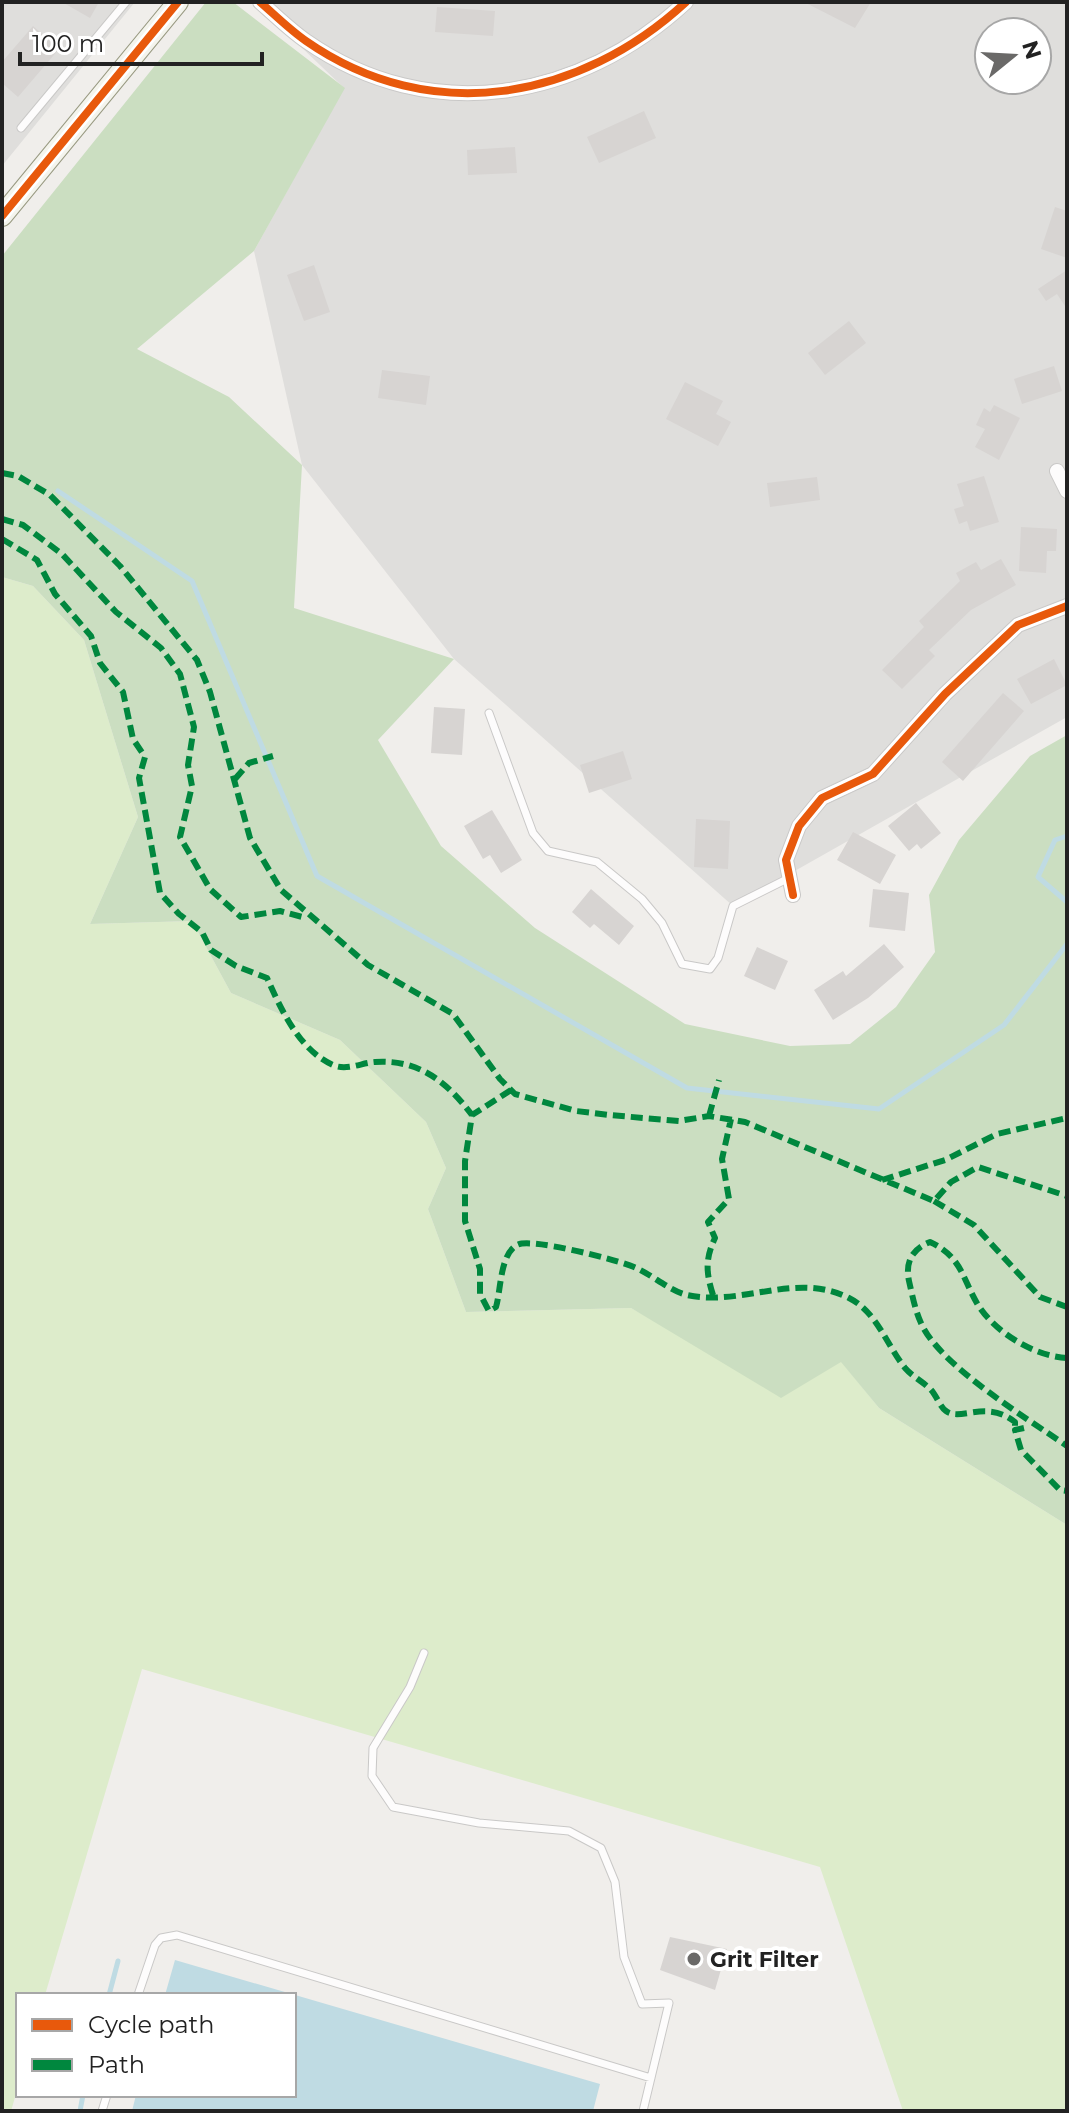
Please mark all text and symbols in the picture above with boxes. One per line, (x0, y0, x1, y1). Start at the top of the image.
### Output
scale bar (20, 16, 262, 66)
north arrow (973, 16, 1053, 96)
text: 100 m (32, 29, 104, 58)
text: N (1016, 37, 1047, 63)
place label: Grit Filter (710, 1946, 819, 1973)
marker: Grit Filter (685, 1950, 703, 1968)
legend (16, 1993, 296, 2097)
text: Cycle path (88, 2010, 215, 2039)
text: Path (88, 2050, 145, 2079)

